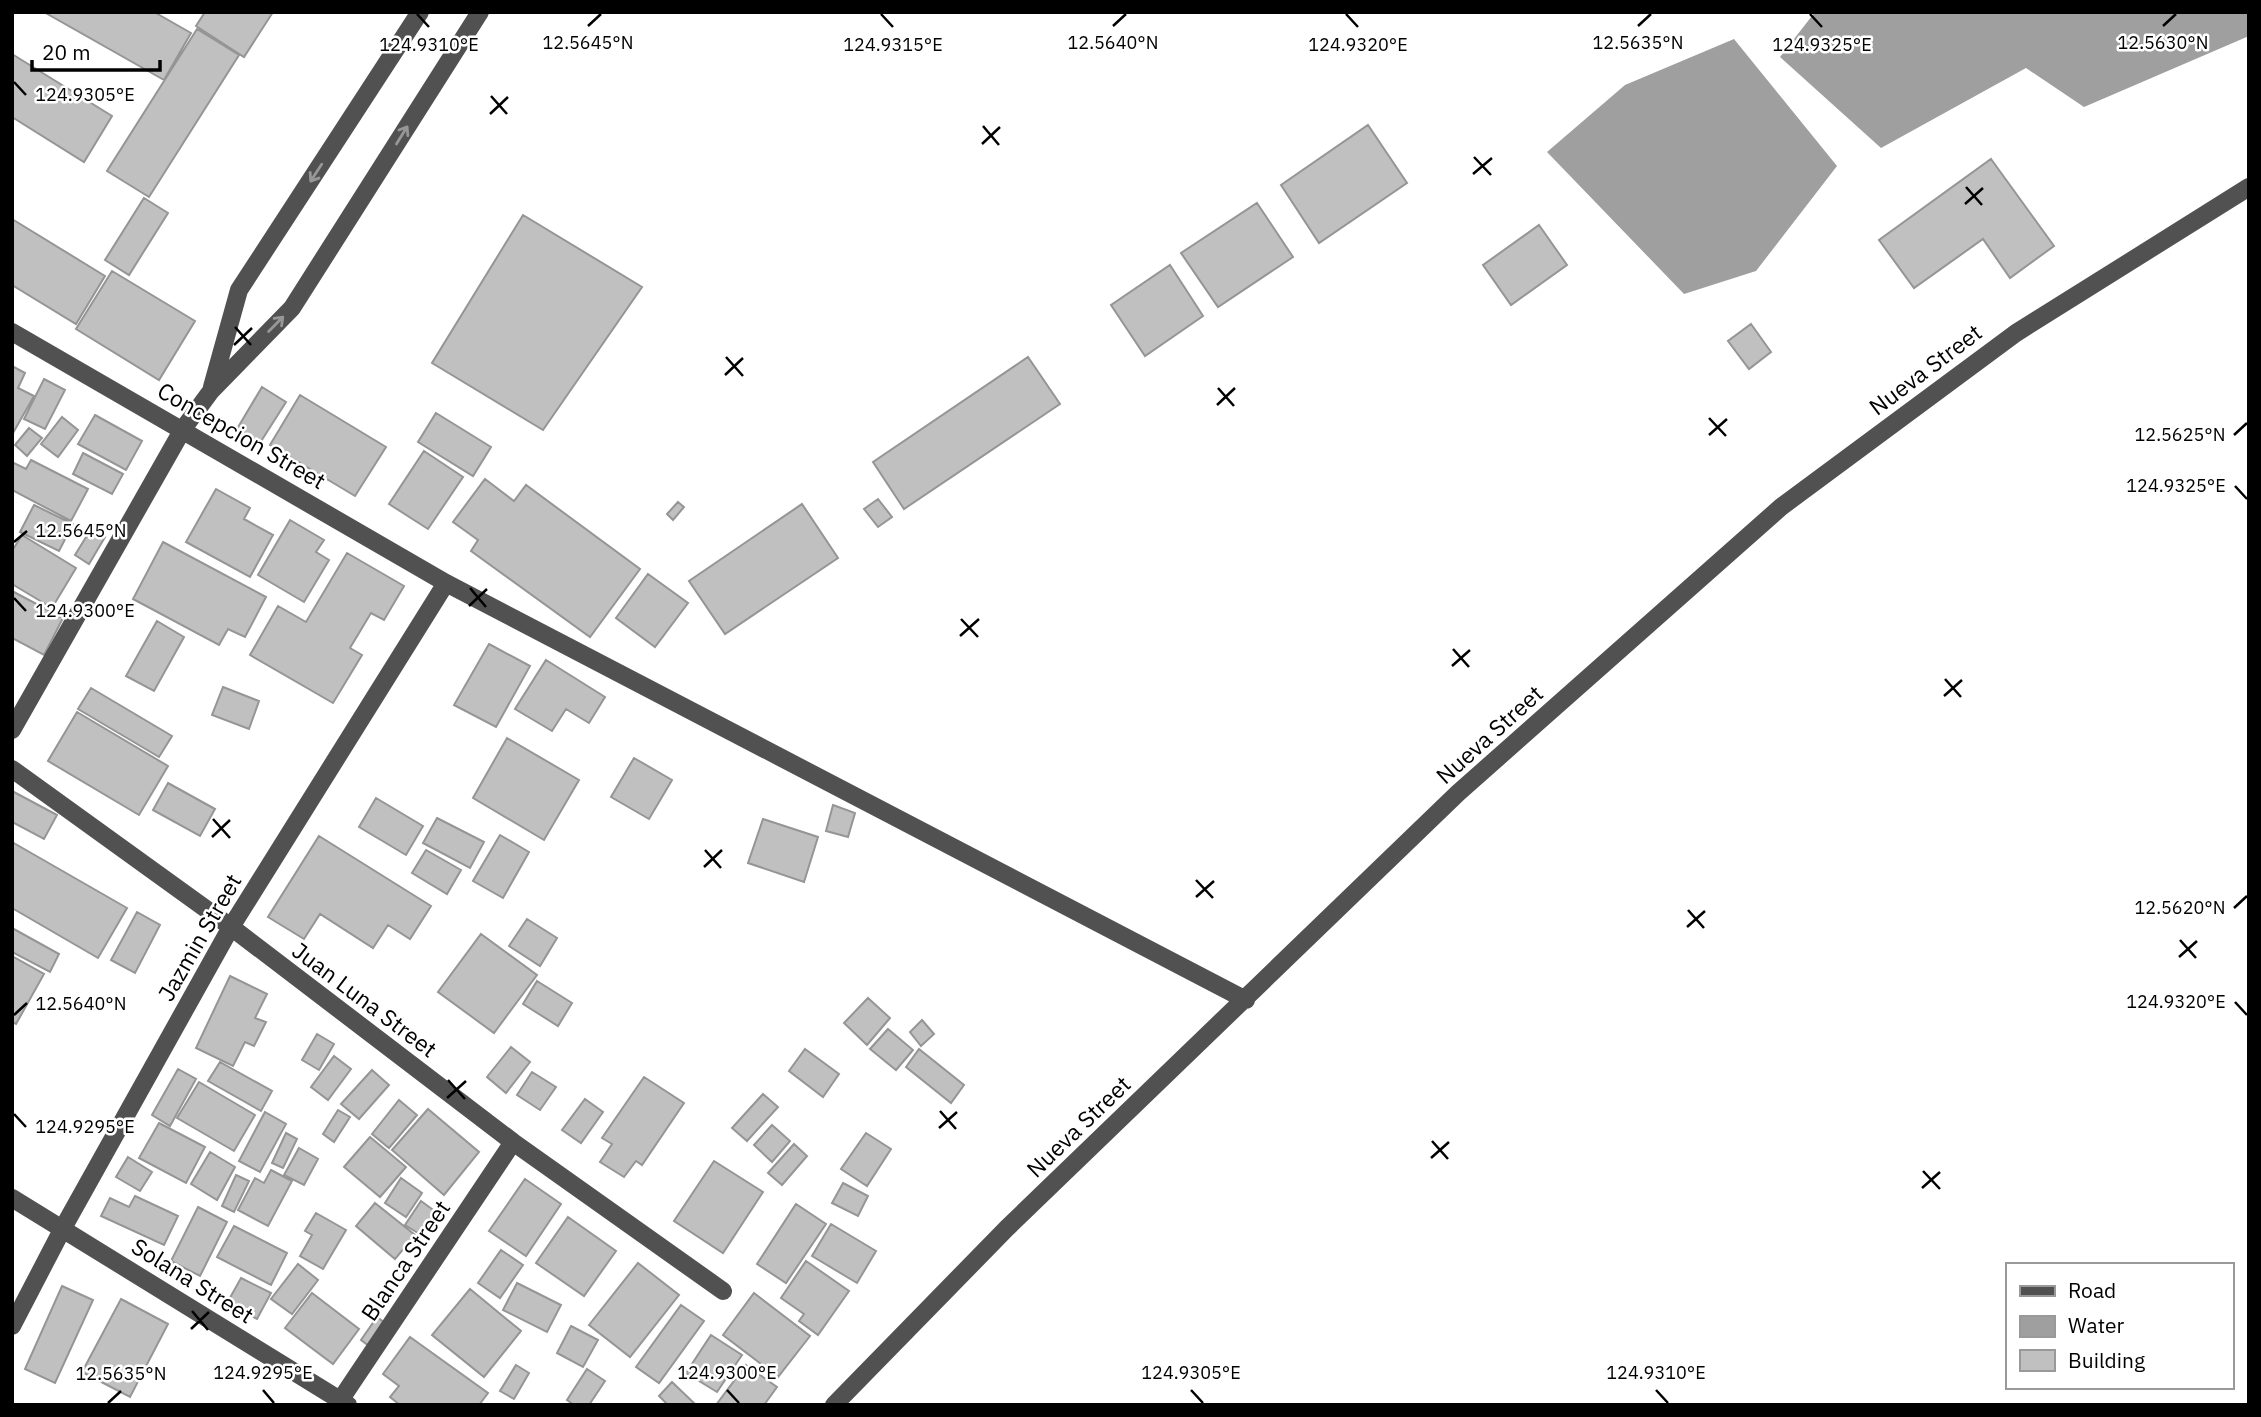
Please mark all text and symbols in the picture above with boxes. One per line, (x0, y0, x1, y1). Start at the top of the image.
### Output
scale bar (32, 28, 159, 72)
text: 12.5645°N (543, 31, 633, 54)
text: 12.5640°N (1068, 31, 1158, 54)
text: 12.5635°N (1593, 31, 1683, 54)
text: 12.5630°N (2118, 31, 2208, 54)
text: 124.9310°E (379, 33, 479, 56)
text: 124.9315°E (843, 33, 943, 56)
text: 124.9320°E (1308, 33, 1408, 56)
text: 124.9325°E (1772, 33, 1872, 56)
text: 20 m (42, 38, 91, 66)
text: 124.9305°E (35, 83, 135, 106)
one-way arrow (395, 126, 409, 146)
one-way arrow (309, 162, 323, 182)
one-way arrow (267, 316, 284, 333)
street label: Nueva Street (1863, 317, 1987, 421)
street label: Concepcion Street (152, 375, 332, 495)
text: 12.5625°N (2135, 423, 2225, 446)
text: 124.9325°E (2126, 474, 2226, 497)
text: 12.5645°N (36, 519, 126, 542)
text: 124.9300°E (35, 599, 135, 622)
street label: Nueva Street (1429, 678, 1549, 790)
street label: Jazmin Street (150, 868, 248, 1006)
text: 12.5620°N (2135, 896, 2225, 919)
street label: Juan Luna Street (287, 935, 443, 1063)
text: 124.9320°E (2126, 990, 2226, 1013)
text: 12.5640°N (36, 992, 126, 1015)
street label: Nueva Street (1019, 1069, 1137, 1183)
text: 124.9295°E (35, 1115, 135, 1138)
street label: Blanca Street (354, 1194, 456, 1326)
street label: Solana Street (126, 1231, 260, 1329)
legend (2006, 1263, 2233, 1389)
text: Road (2068, 1276, 2116, 1304)
text: Water (2068, 1311, 2125, 1339)
text: Building (2068, 1346, 2145, 1374)
text: 124.9295°E (213, 1361, 313, 1384)
text: 124.9300°E (677, 1361, 777, 1384)
text: 124.9305°E (1141, 1361, 1241, 1384)
text: 124.9310°E (1606, 1361, 1706, 1384)
text: 12.5635°N (76, 1362, 166, 1385)

